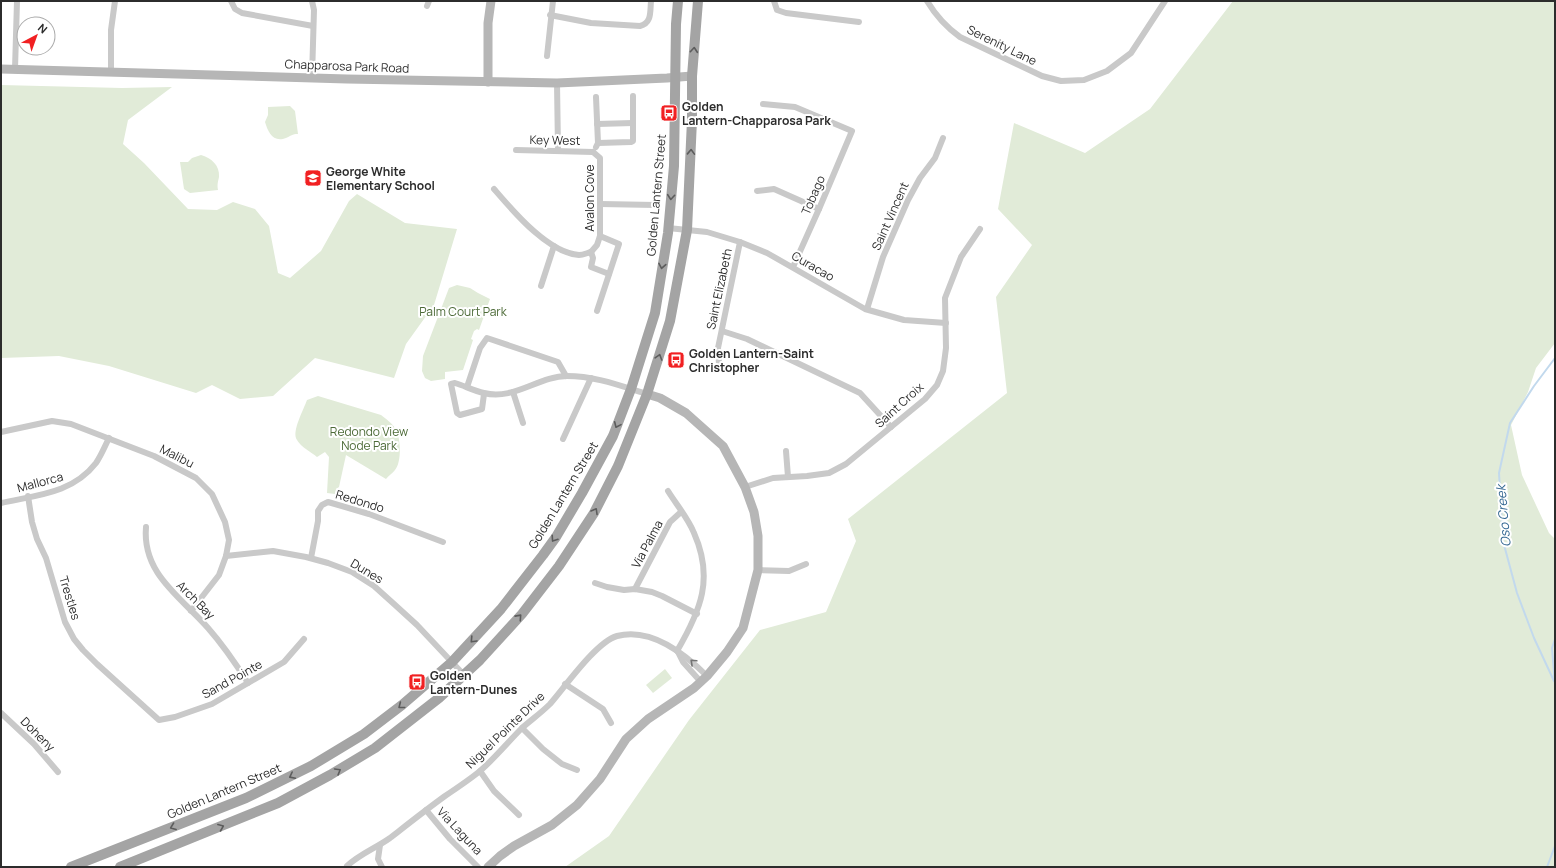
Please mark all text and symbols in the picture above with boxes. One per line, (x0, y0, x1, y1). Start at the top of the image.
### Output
north arrow (16, 16, 56, 56)
text: N (35, 20, 51, 36)
street label: Serenity Lane (964, 21, 1040, 69)
one-way arrow (690, 47, 699, 53)
street label: Chapparosa Park Road (284, 55, 410, 77)
place label: Golden Lantern-Chapparosa Park (682, 98, 831, 129)
bus stop icon: Golden Lantern-Chapparosa Park (659, 103, 679, 123)
street label: Key West (529, 131, 581, 149)
street label: Golden Lantern Street (642, 133, 670, 257)
one-way arrow (686, 149, 695, 155)
place label: George White Elementary School (326, 163, 435, 194)
street label: Avalon Cove (581, 164, 598, 232)
school or university icon: George White Elementary School (303, 168, 323, 188)
street label: Tobago (797, 173, 829, 217)
street label: Saint Vincent (867, 179, 913, 253)
one-way arrow (667, 194, 676, 200)
street label: Saint Elizabeth (702, 247, 736, 331)
street label: Curacao (788, 247, 838, 285)
one-way arrow (659, 263, 667, 269)
park label: Palm Court Park (419, 303, 508, 320)
place label: Golden Lantern-Saint Christopher (689, 345, 814, 376)
bus stop icon: Golden Lantern-Saint Christopher (666, 350, 686, 370)
one-way arrow (654, 354, 663, 361)
street label: Saint Croix (871, 378, 928, 431)
one-way arrow (614, 421, 622, 429)
park label: Redondo View Node Park (330, 423, 408, 454)
street label: Golden Lantern Street (524, 438, 602, 552)
street label: Malibu (157, 440, 197, 472)
street label: Mallorca (15, 468, 65, 496)
water label: Oso Creek (1491, 482, 1515, 548)
street label: Redondo (334, 486, 386, 516)
one-way arrow (590, 508, 597, 515)
street label: Via Palma (627, 517, 667, 571)
one-way arrow (551, 535, 559, 542)
street label: Dunes (347, 555, 387, 587)
street label: Trestles (55, 574, 85, 622)
street label: Arch Bay (173, 577, 219, 623)
one-way arrow (515, 614, 522, 621)
one-way arrow (470, 635, 478, 643)
street label: Sand Pointe (199, 655, 265, 703)
one-way arrow (690, 660, 698, 667)
place label: Golden Lantern-Dunes (430, 667, 518, 698)
bus stop icon: Golden Lantern-Dunes (407, 672, 427, 692)
street label: Niguel Pointe Drive (462, 688, 548, 772)
one-way arrow (399, 701, 406, 708)
street label: Doheny (17, 713, 59, 755)
street label: Golden Lantern Street (164, 759, 284, 823)
one-way arrow (334, 768, 341, 775)
one-way arrow (289, 771, 296, 779)
street label: Via Laguna (433, 803, 487, 859)
one-way arrow (169, 822, 176, 830)
one-way arrow (218, 823, 225, 831)

